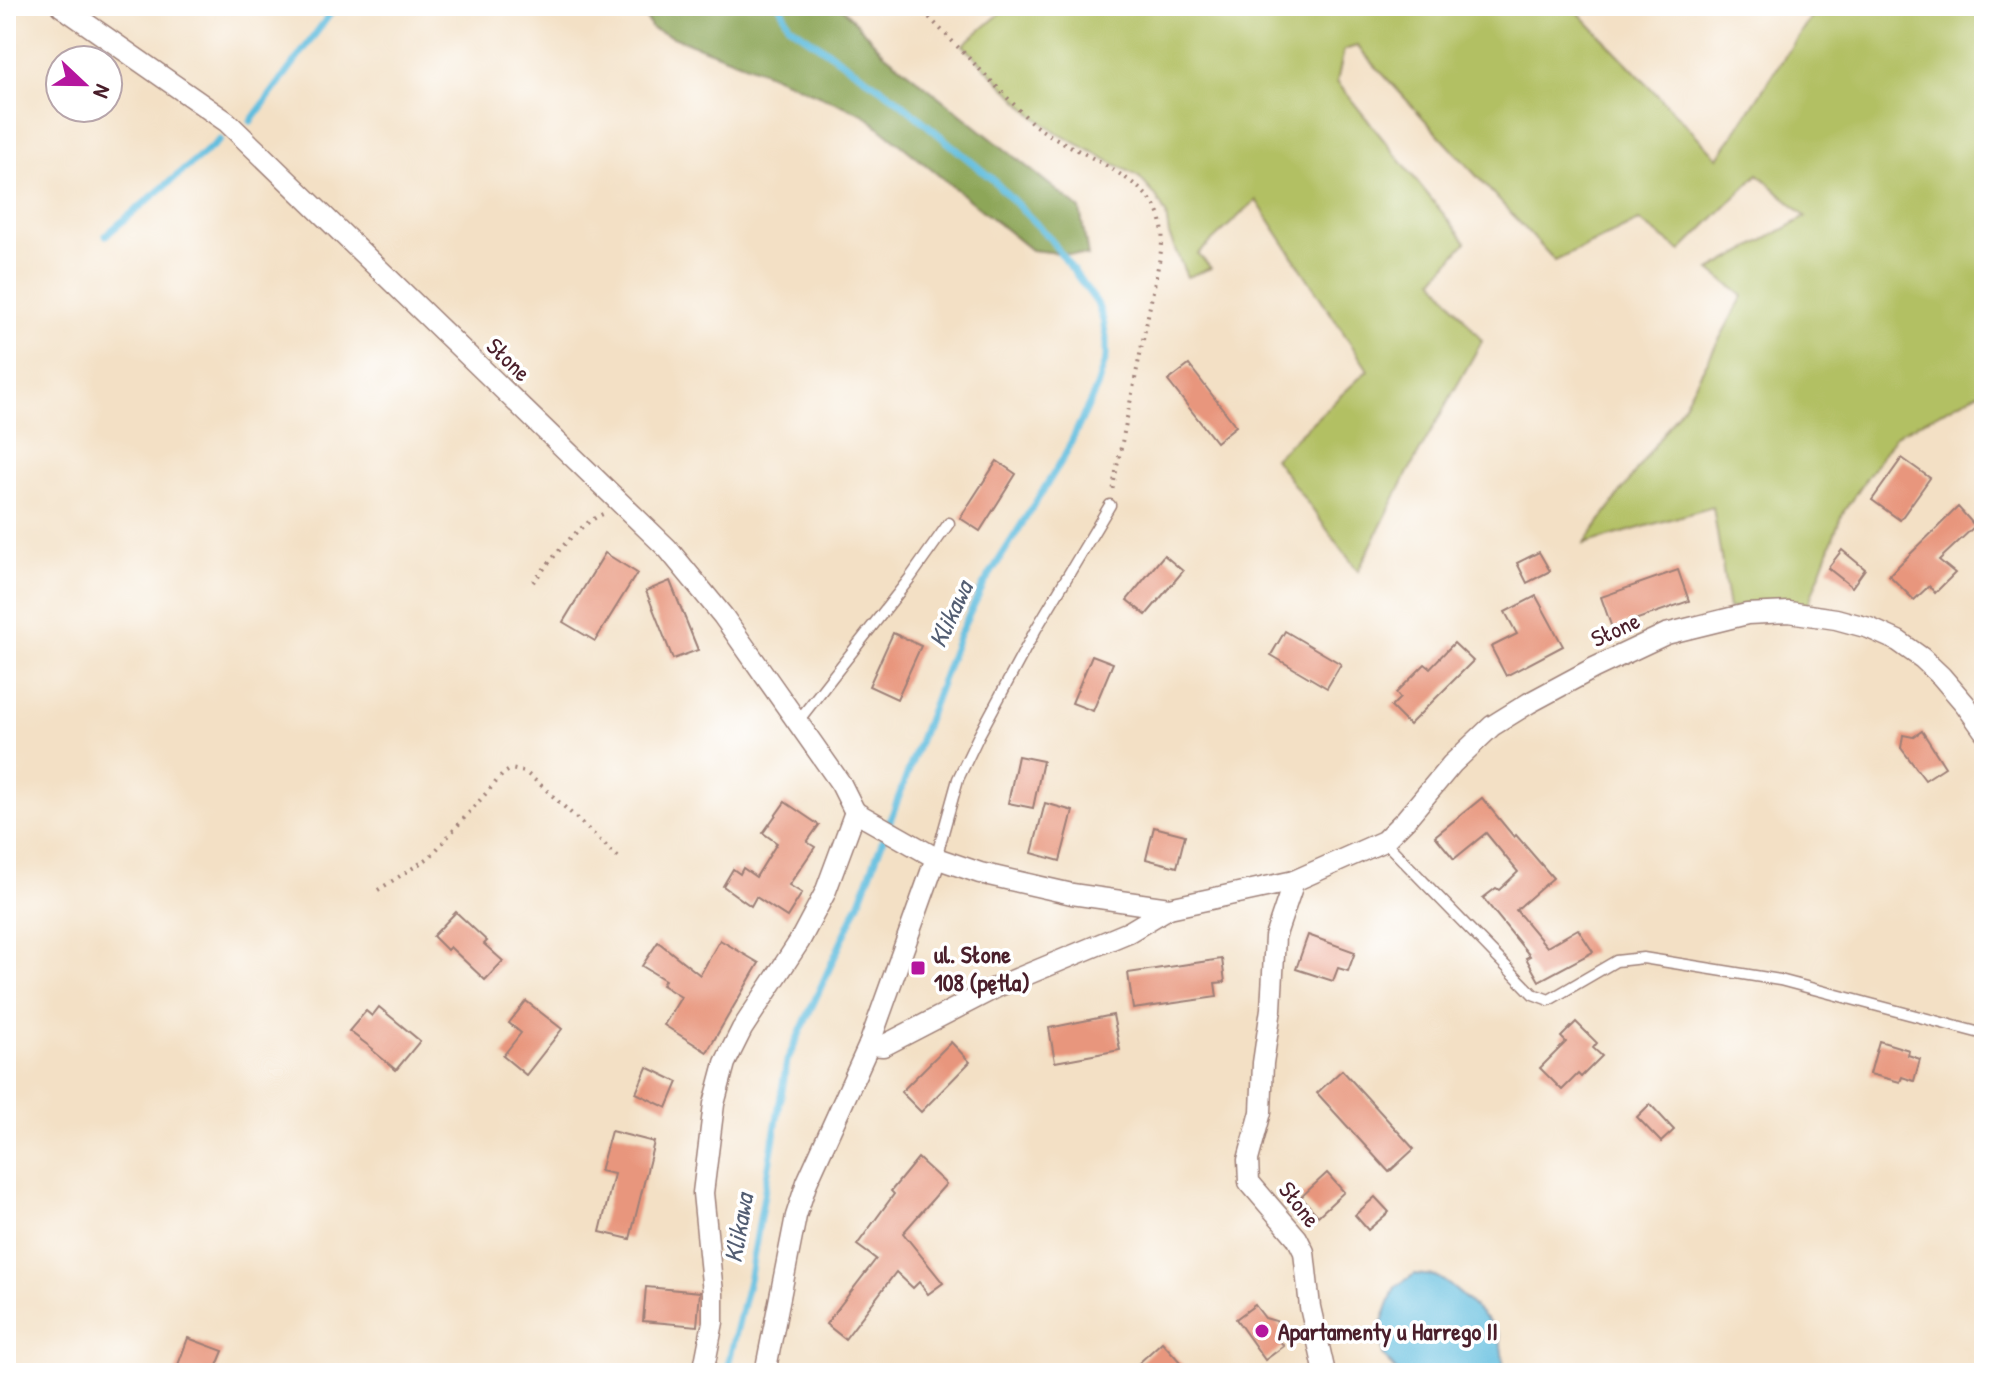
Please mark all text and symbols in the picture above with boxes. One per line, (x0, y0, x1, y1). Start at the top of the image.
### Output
north arrow (44, 44, 124, 124)
text: N (86, 80, 119, 103)
street label: Słone (480, 330, 538, 388)
water label: Klikawa (919, 573, 982, 653)
street label: Słone (1585, 604, 1645, 654)
place label: ul. Słone 108 (pętla) (934, 938, 1030, 999)
marker: ul. Słone 108 (pętla) (909, 959, 927, 977)
street label: Słone (1272, 1174, 1328, 1234)
water label: Klikawa (715, 1188, 762, 1265)
place label: Apartamenty u Harrego II (1278, 1315, 1498, 1348)
marker: Apartamenty u Harrego II (1253, 1322, 1271, 1340)

